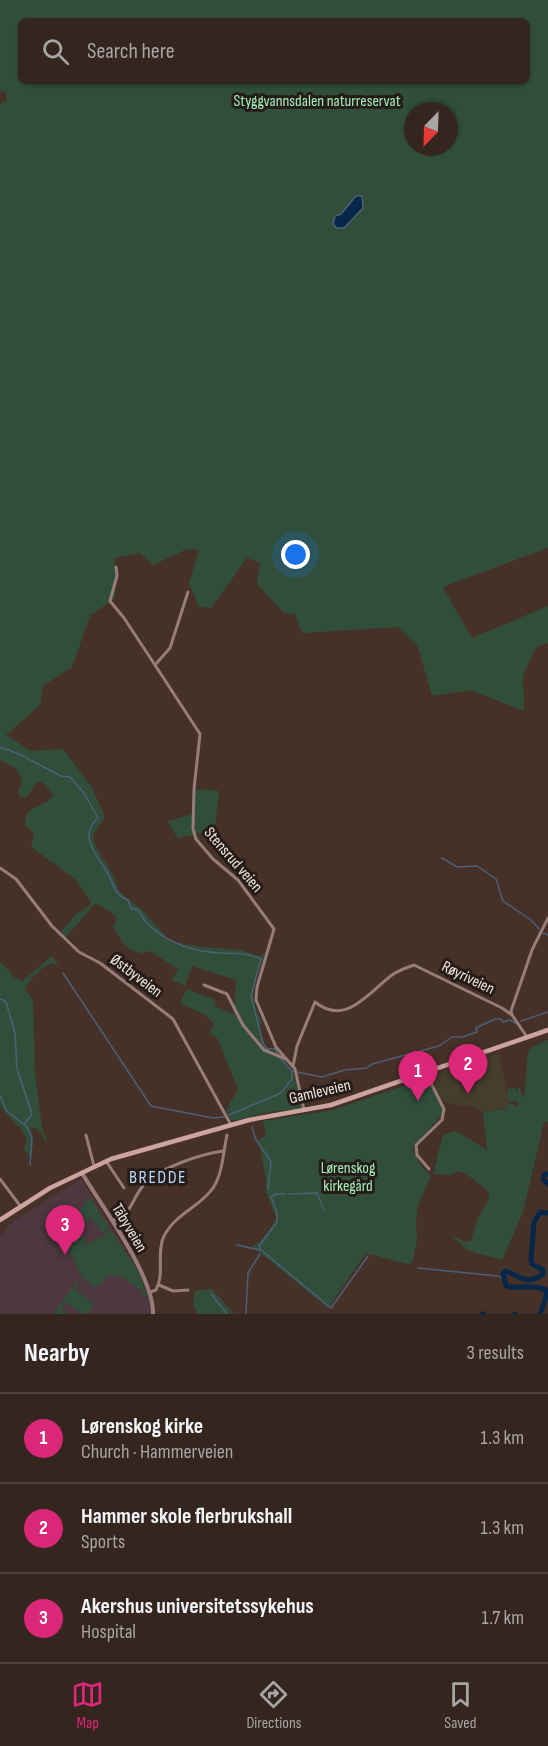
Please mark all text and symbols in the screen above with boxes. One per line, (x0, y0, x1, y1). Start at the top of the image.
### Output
search box (18, 18, 530, 84)
icon: search (39, 35, 72, 68)
text: Search here (87, 38, 174, 65)
park label: Styggvannsdalen naturreservat (233, 92, 401, 111)
north arrow (404, 102, 458, 156)
your location (281, 540, 310, 569)
street label: Stensrud veien (200, 824, 266, 896)
street label: Østbyveien (106, 950, 166, 1002)
street label: Røyriveien (439, 957, 497, 999)
pin: 2 (448, 1044, 488, 1094)
pin: 1 (398, 1052, 438, 1101)
street label: Gamleveien (287, 1076, 353, 1108)
park label: Lørenskog kirkegård (321, 1159, 375, 1196)
district label: BREDDE (129, 1167, 187, 1188)
street label: Täbyveien (107, 1200, 151, 1256)
pin: 3 (46, 1206, 84, 1255)
text: Nearby (24, 1338, 90, 1369)
text: 3 results (467, 1341, 524, 1365)
text: Lørenskog kirke (81, 1413, 203, 1440)
text: 1 (40, 1426, 47, 1450)
text: 1.3 km (481, 1426, 524, 1450)
text: Church · Hammerveien (81, 1440, 233, 1464)
text: Hammer skole flerbrukshall (81, 1503, 292, 1530)
text: 2 (39, 1516, 48, 1540)
text: 1.3 km (481, 1516, 524, 1540)
text: Sports (81, 1530, 125, 1554)
text: Akershus universitetssykehus (81, 1593, 314, 1620)
text: 3 (39, 1606, 48, 1630)
text: 1.7 km (482, 1606, 524, 1630)
text: Hospital (81, 1620, 136, 1644)
tab: Map (71, 1678, 104, 1733)
tab: Directions (246, 1678, 302, 1733)
tab: Saved (444, 1678, 477, 1733)

